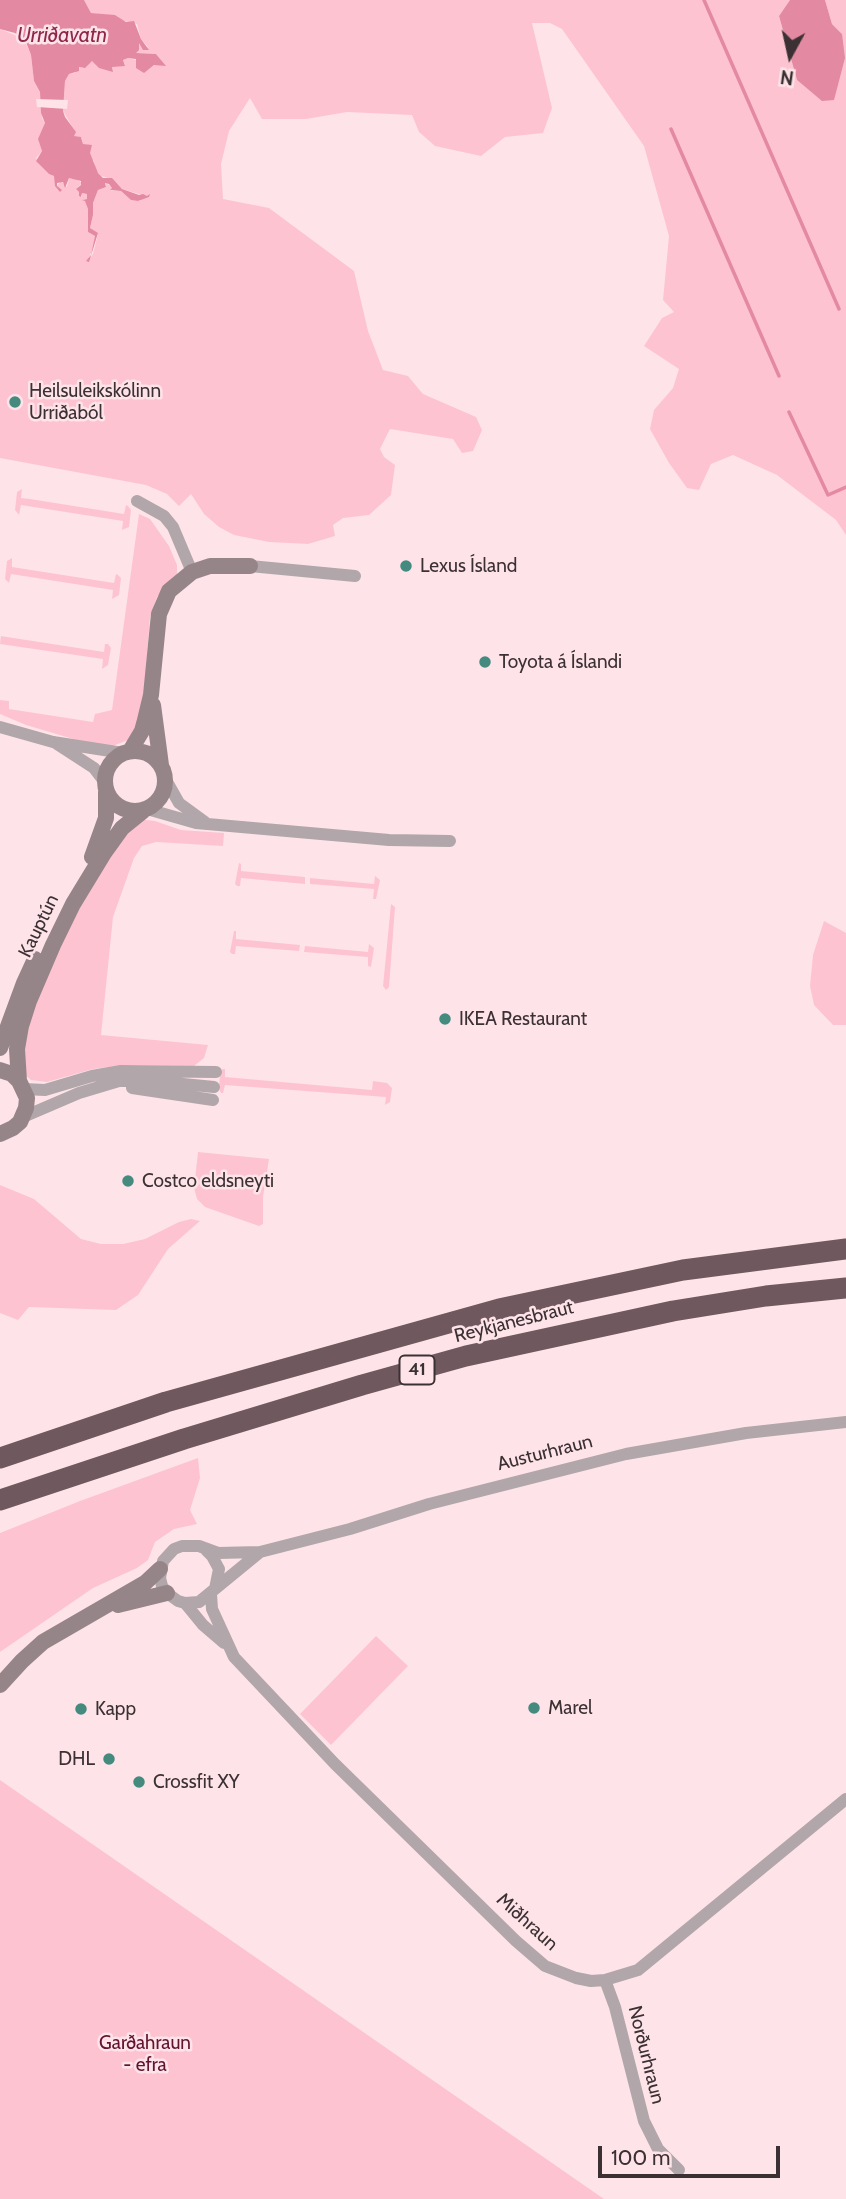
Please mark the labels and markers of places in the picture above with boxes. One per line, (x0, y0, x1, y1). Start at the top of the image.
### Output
place label: Heilsuleikskólinn Urriðaból (29, 380, 161, 424)
marker: Heilsuleikskólinn Urriðaból (7, 394, 23, 410)
place label: Lexus Ísland (420, 555, 517, 577)
marker: Lexus Ísland (398, 558, 414, 574)
place label: Toyota á Íslandi (499, 651, 622, 673)
marker: Toyota á Íslandi (477, 654, 493, 670)
place label: IKEA Restaurant (459, 1008, 587, 1030)
marker: IKEA Restaurant (437, 1011, 453, 1027)
place label: Costco eldsneyti (142, 1170, 274, 1192)
marker: Costco eldsneyti (120, 1173, 136, 1189)
place label: Marel (548, 1697, 592, 1719)
place label: Kapp (95, 1698, 136, 1720)
marker: Marel (526, 1700, 542, 1716)
marker: Kapp (73, 1701, 89, 1717)
place label: DHL (58, 1748, 95, 1770)
marker: DHL (101, 1751, 117, 1767)
place label: Crossfit XY (153, 1771, 240, 1793)
marker: Crossfit XY (131, 1774, 147, 1790)

